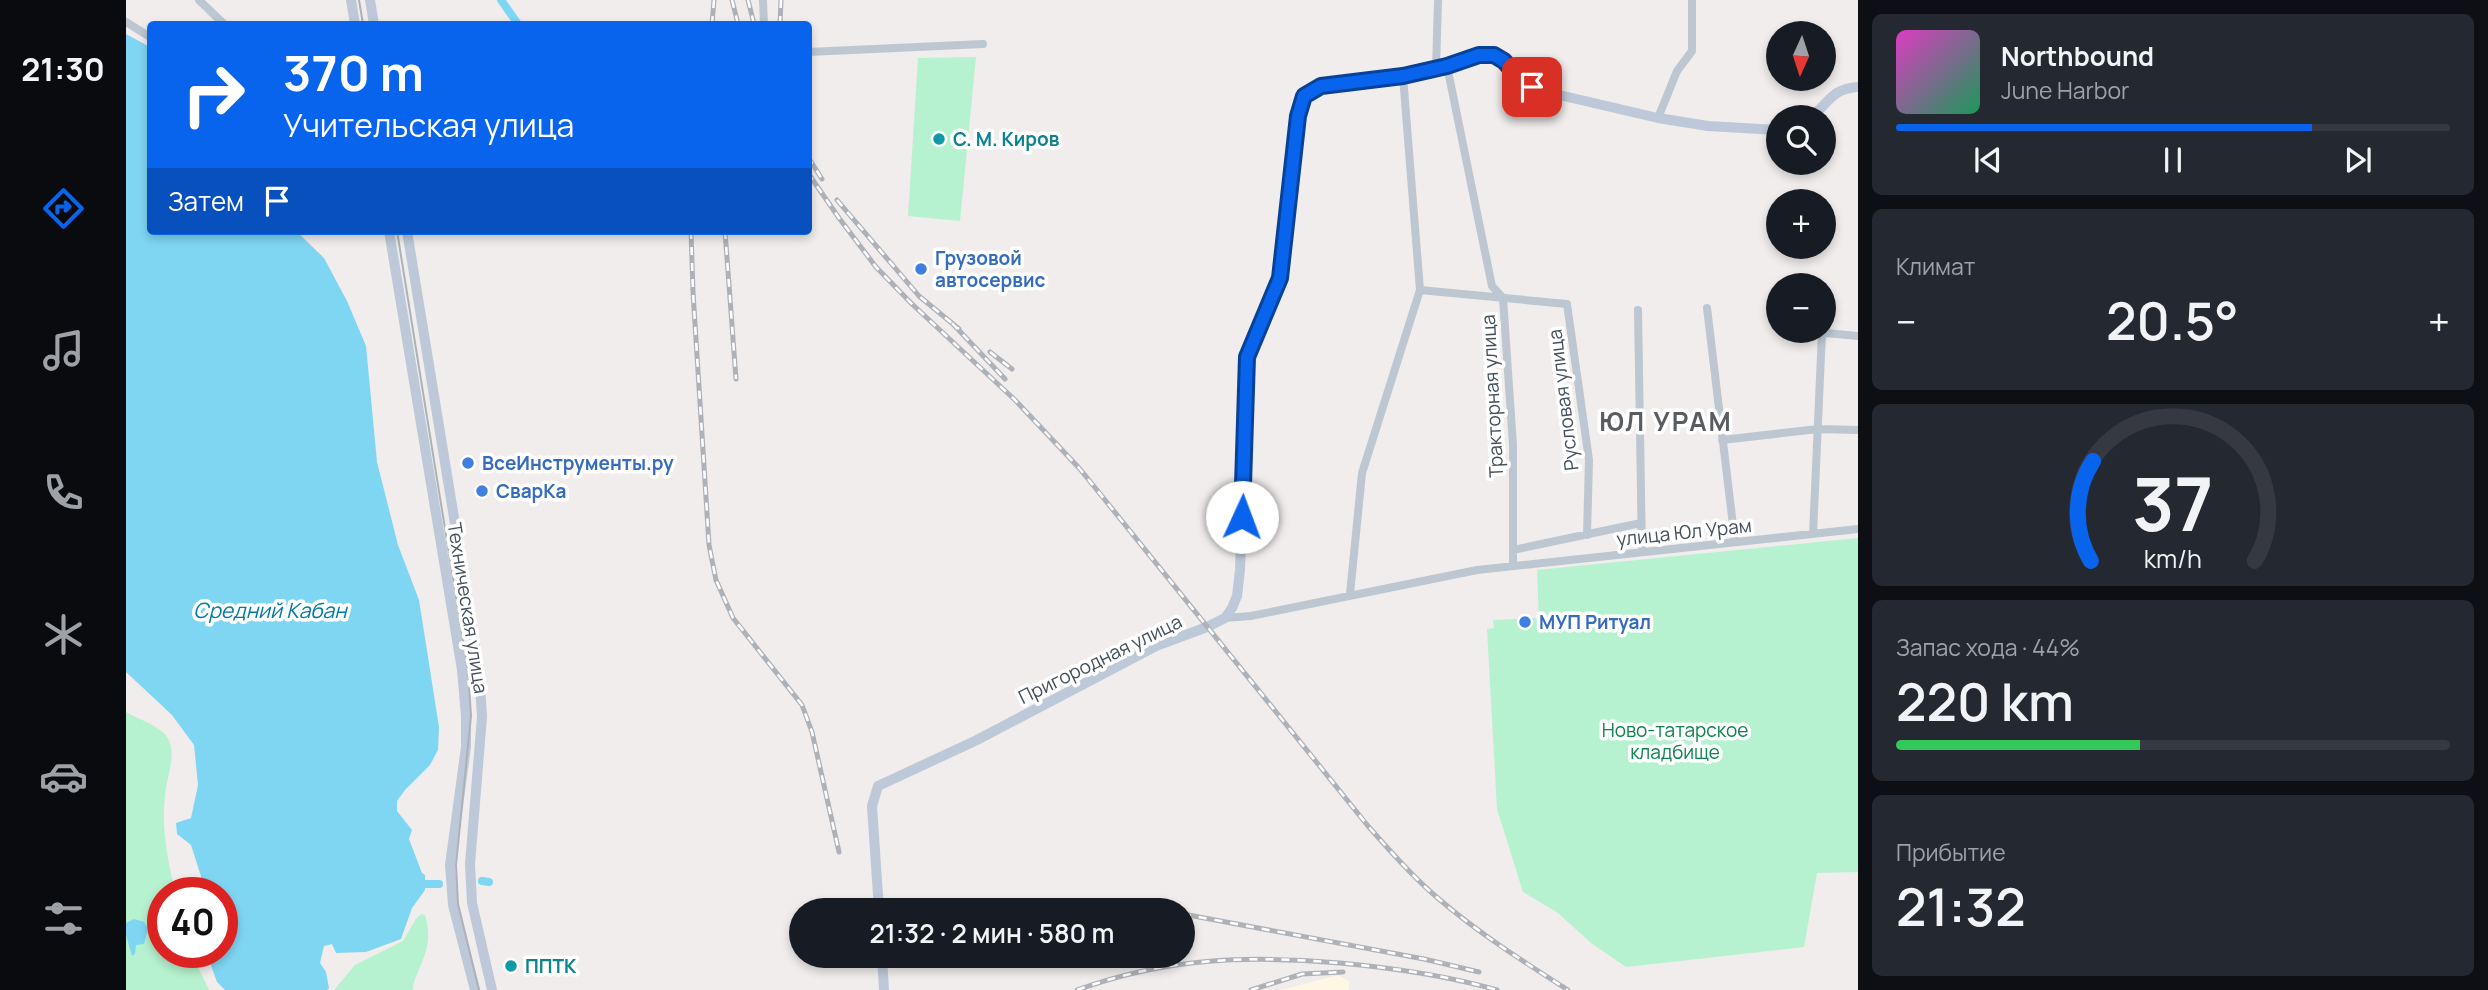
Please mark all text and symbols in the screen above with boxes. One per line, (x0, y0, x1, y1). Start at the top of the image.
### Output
north arrow (1766, 21, 1836, 91)
map controls (1766, 21, 1836, 343)
text: Northbound (2001, 38, 2154, 74)
text: 370 m (283, 39, 424, 106)
text: 21:30 (21, 47, 105, 91)
icon: right (168, 49, 259, 140)
pin (1502, 57, 1562, 117)
icon: arrive (1513, 68, 1551, 106)
text: June Harbor (2001, 74, 2129, 106)
text: Учительская улица (283, 103, 574, 147)
button: search (1766, 105, 1836, 175)
place label: С. М. Киров (953, 126, 1060, 152)
marker: С. М. Киров (931, 131, 947, 147)
icon: previous (1969, 141, 2007, 179)
icon: pause (2154, 141, 2192, 179)
icon: next (2339, 141, 2377, 179)
icon: arrive (258, 182, 296, 220)
text: Затем (168, 183, 244, 219)
icon: directions (39, 184, 88, 233)
button: + (1766, 189, 1836, 259)
place label: Грузовой автосервис (935, 245, 1045, 293)
text: Климат (1896, 250, 1975, 282)
marker: Грузовой автосервис (913, 261, 929, 277)
button: − (1766, 273, 1836, 343)
text: 20.5° (2106, 285, 2239, 356)
text: − (1896, 295, 1917, 347)
text: + (2428, 295, 2450, 347)
street label: Тракторная улица (1475, 314, 1509, 478)
icon: music (39, 326, 88, 375)
street label: Русловая улица (1541, 328, 1585, 472)
district label: ЮЛ УРАМ (1599, 403, 1733, 439)
place label: ВсеИнструменты.ру (482, 450, 674, 476)
text: 37 (2132, 453, 2214, 553)
marker: ВсеИнструменты.ру (460, 455, 476, 471)
icon: phone (39, 468, 88, 517)
place label: СварКа (496, 478, 567, 504)
position arrow (1205, 480, 1279, 554)
marker: СварКа (474, 483, 490, 499)
street label: улица Юл Урам (1615, 512, 1753, 552)
street label: Техническая улица (442, 521, 494, 695)
text: km/h (2144, 541, 2202, 576)
water label: Средний Кабан (193, 596, 348, 624)
street label: Пригородная улица (1014, 608, 1186, 710)
place label: МУП Ритуал (1539, 609, 1651, 635)
icon: climate (39, 610, 88, 659)
marker: МУП Ритуал (1517, 614, 1533, 630)
text: Запас хода · 44% (1896, 631, 2080, 663)
text: 220 km (1896, 666, 2074, 737)
park label: Ново-татарское кладбище (1602, 717, 1748, 765)
icon: car (39, 752, 88, 801)
text: Прибытие (1896, 836, 2006, 868)
text: 21:32 (1896, 871, 2026, 942)
speed limit sign: 40 (147, 877, 238, 968)
icon: filters (39, 894, 88, 943)
text: 21:32 · 2 мин · 580 m (870, 915, 1114, 951)
place label: ППТК (525, 953, 577, 979)
marker: ППТК (503, 958, 519, 974)

